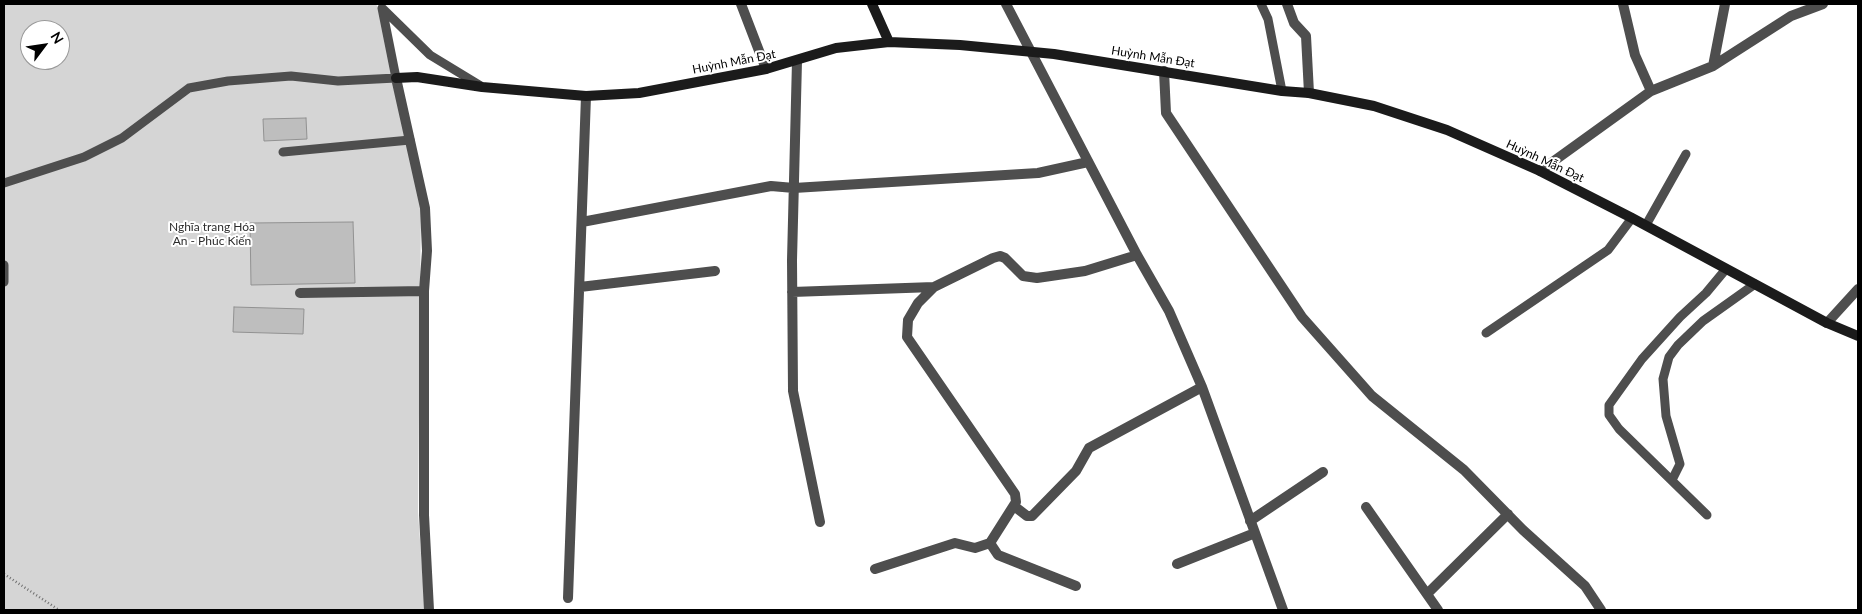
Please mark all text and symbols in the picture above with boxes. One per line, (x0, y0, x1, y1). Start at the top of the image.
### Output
north arrow (20, 20, 70, 70)
text: N (47, 29, 67, 47)
street label: Huỳnh Mẫn Đạt (1110, 43, 1196, 71)
street label: Huỳnh Mẫn Đạt (691, 47, 777, 77)
street label: Huỳnh Mẫn Đạt (1504, 137, 1586, 185)
park label: Nghĩa trang Hóa An - Phúc Kiến (169, 220, 255, 248)

